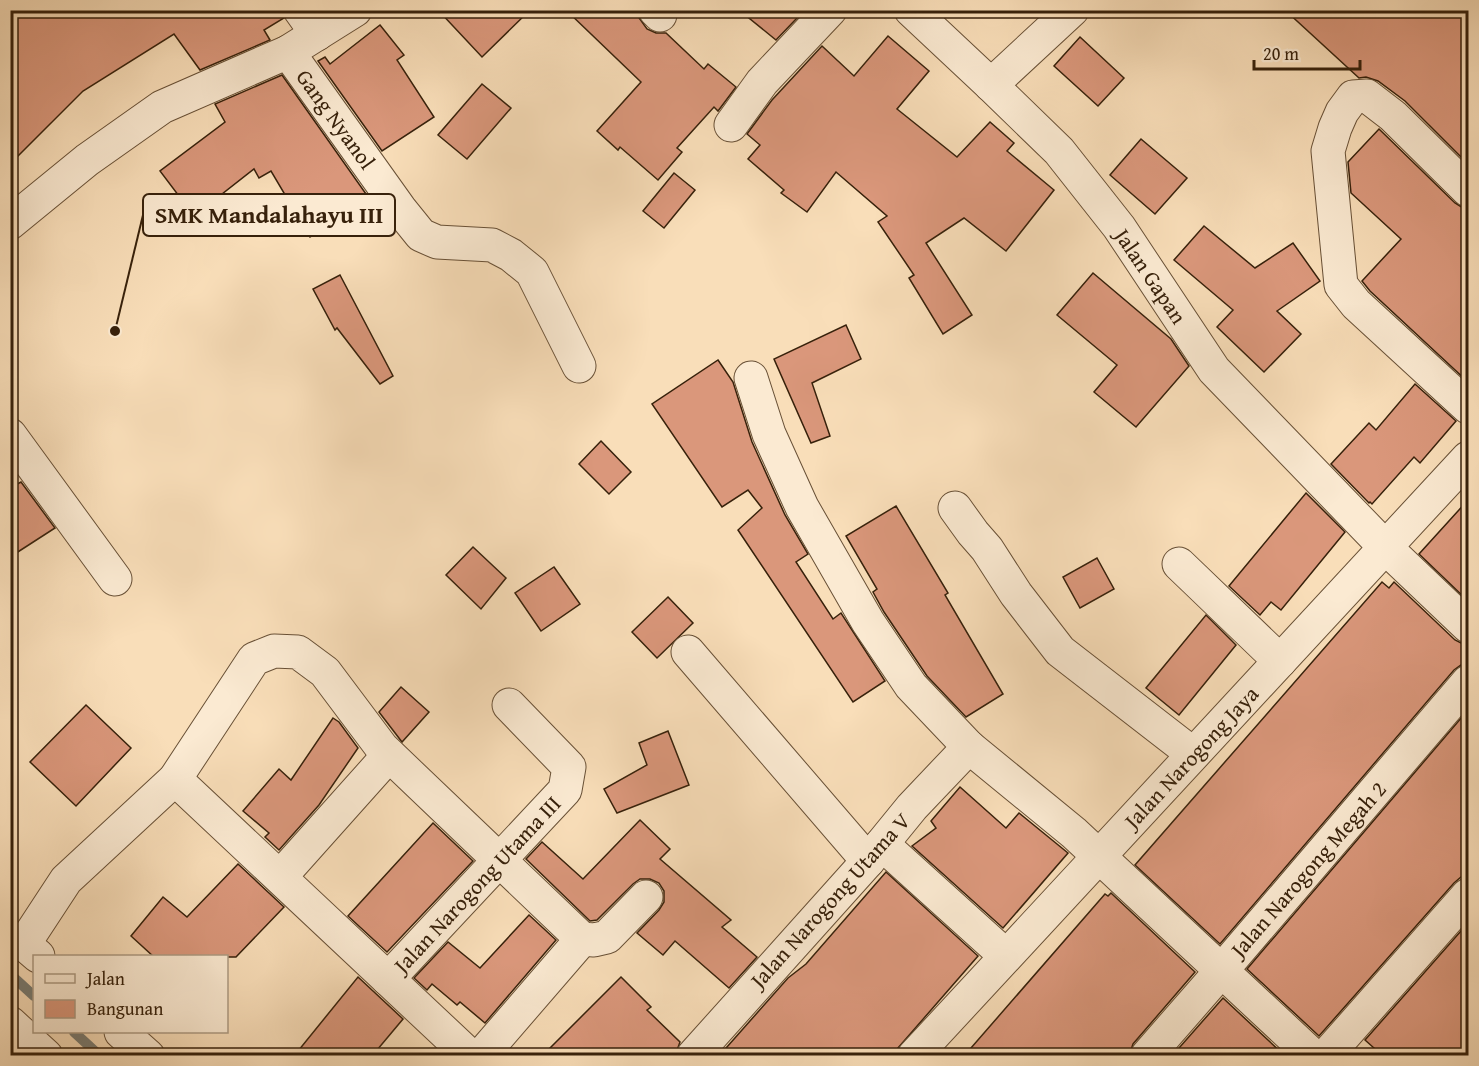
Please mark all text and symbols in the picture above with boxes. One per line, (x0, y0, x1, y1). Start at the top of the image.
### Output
scale bar (1254, 33, 1360, 71)
text: 20 m (1263, 40, 1299, 67)
street label: Gang Nyanol (289, 62, 383, 176)
callout: SMK Mandalahayu III (143, 194, 395, 236)
text: SMK Mandalahayu III (155, 197, 383, 232)
street label: Jalan Gapan (1106, 219, 1195, 331)
street label: Jalan Narogong Jaya (1114, 678, 1266, 838)
street label: Jalan Narogong Megah 2 (1221, 774, 1393, 966)
street label: Jalan Narogong Utama III (384, 788, 568, 982)
street label: Jalan Narogong Utama V (740, 805, 918, 997)
legend (33, 955, 228, 1033)
text: Jalan (85, 965, 125, 992)
text: Bangunan (87, 995, 163, 1022)

